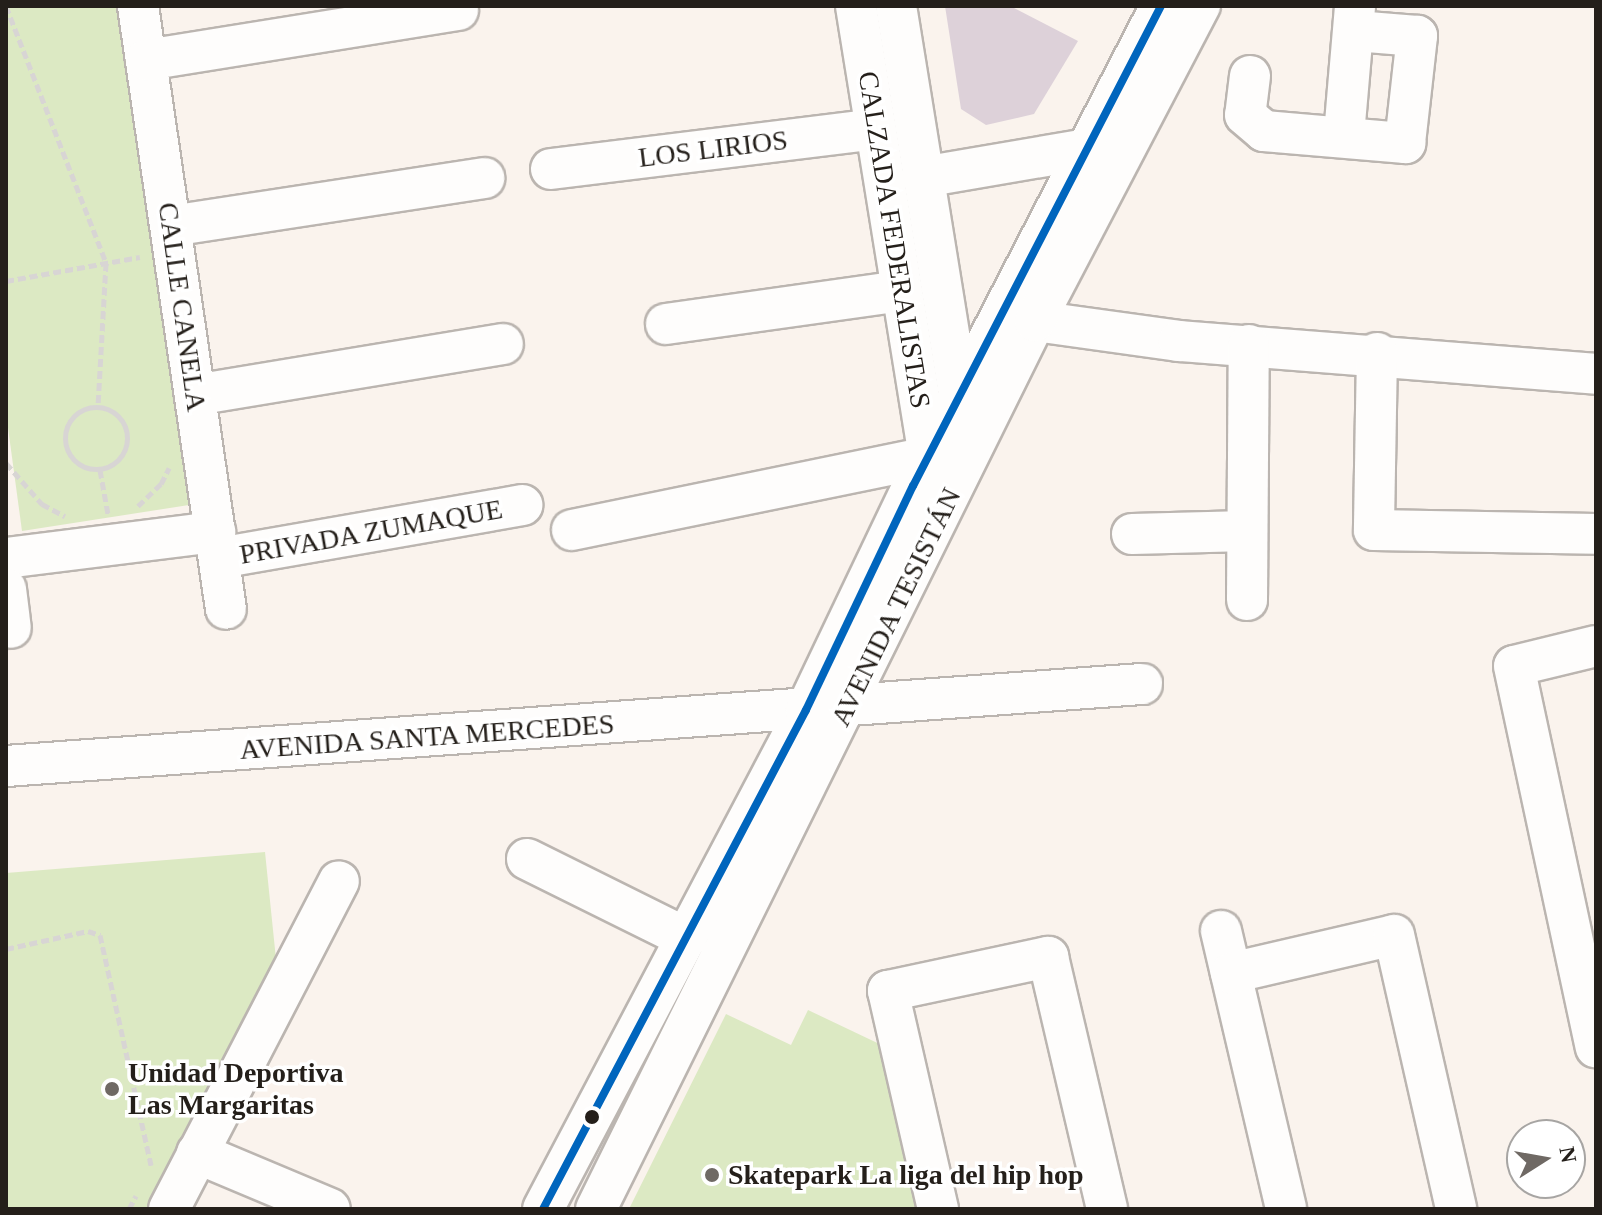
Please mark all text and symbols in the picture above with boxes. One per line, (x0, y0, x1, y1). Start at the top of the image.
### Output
street label: CALZADA FEDERALISTAS (851, 68, 937, 412)
street label: LOS LIRIOS (636, 123, 790, 175)
street label: CALLE CANELA (151, 200, 213, 414)
street label: AVENIDA TESISTÁN (823, 481, 969, 733)
street label: PRIVADA ZUMAQUE (236, 492, 506, 572)
street label: AVENIDA SANTA MERCEDES (237, 707, 617, 767)
place label: Unidad Deportiva Las Margaritas (128, 1056, 343, 1122)
marker: Unidad Deportiva Las Margaritas (103, 1080, 121, 1098)
unlabelled marker (584, 1109, 600, 1125)
north arrow (1506, 1119, 1586, 1199)
text: N (1554, 1145, 1582, 1165)
place label: Skatepark La liga del hip hop (728, 1158, 1084, 1192)
marker: Skatepark La liga del hip hop (703, 1166, 721, 1184)

